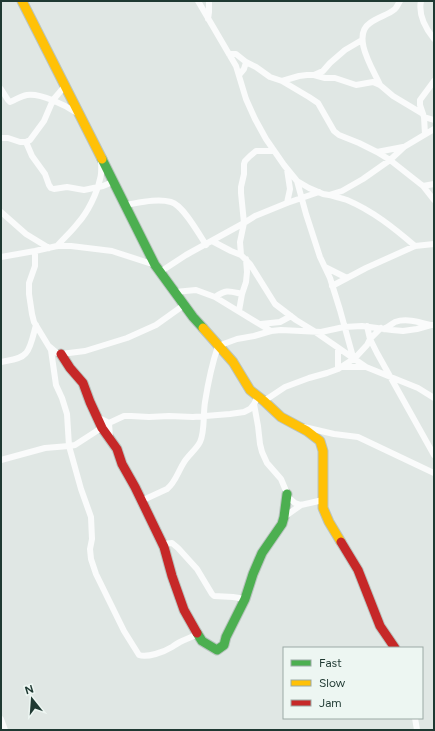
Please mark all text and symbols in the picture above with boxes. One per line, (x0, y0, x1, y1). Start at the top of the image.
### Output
legend (283, 647, 423, 719)
text: Fast (319, 656, 342, 670)
text: Slow (319, 676, 346, 690)
north arrow (12, 679, 52, 719)
text: N (23, 682, 35, 697)
text: Jam (319, 696, 342, 710)

